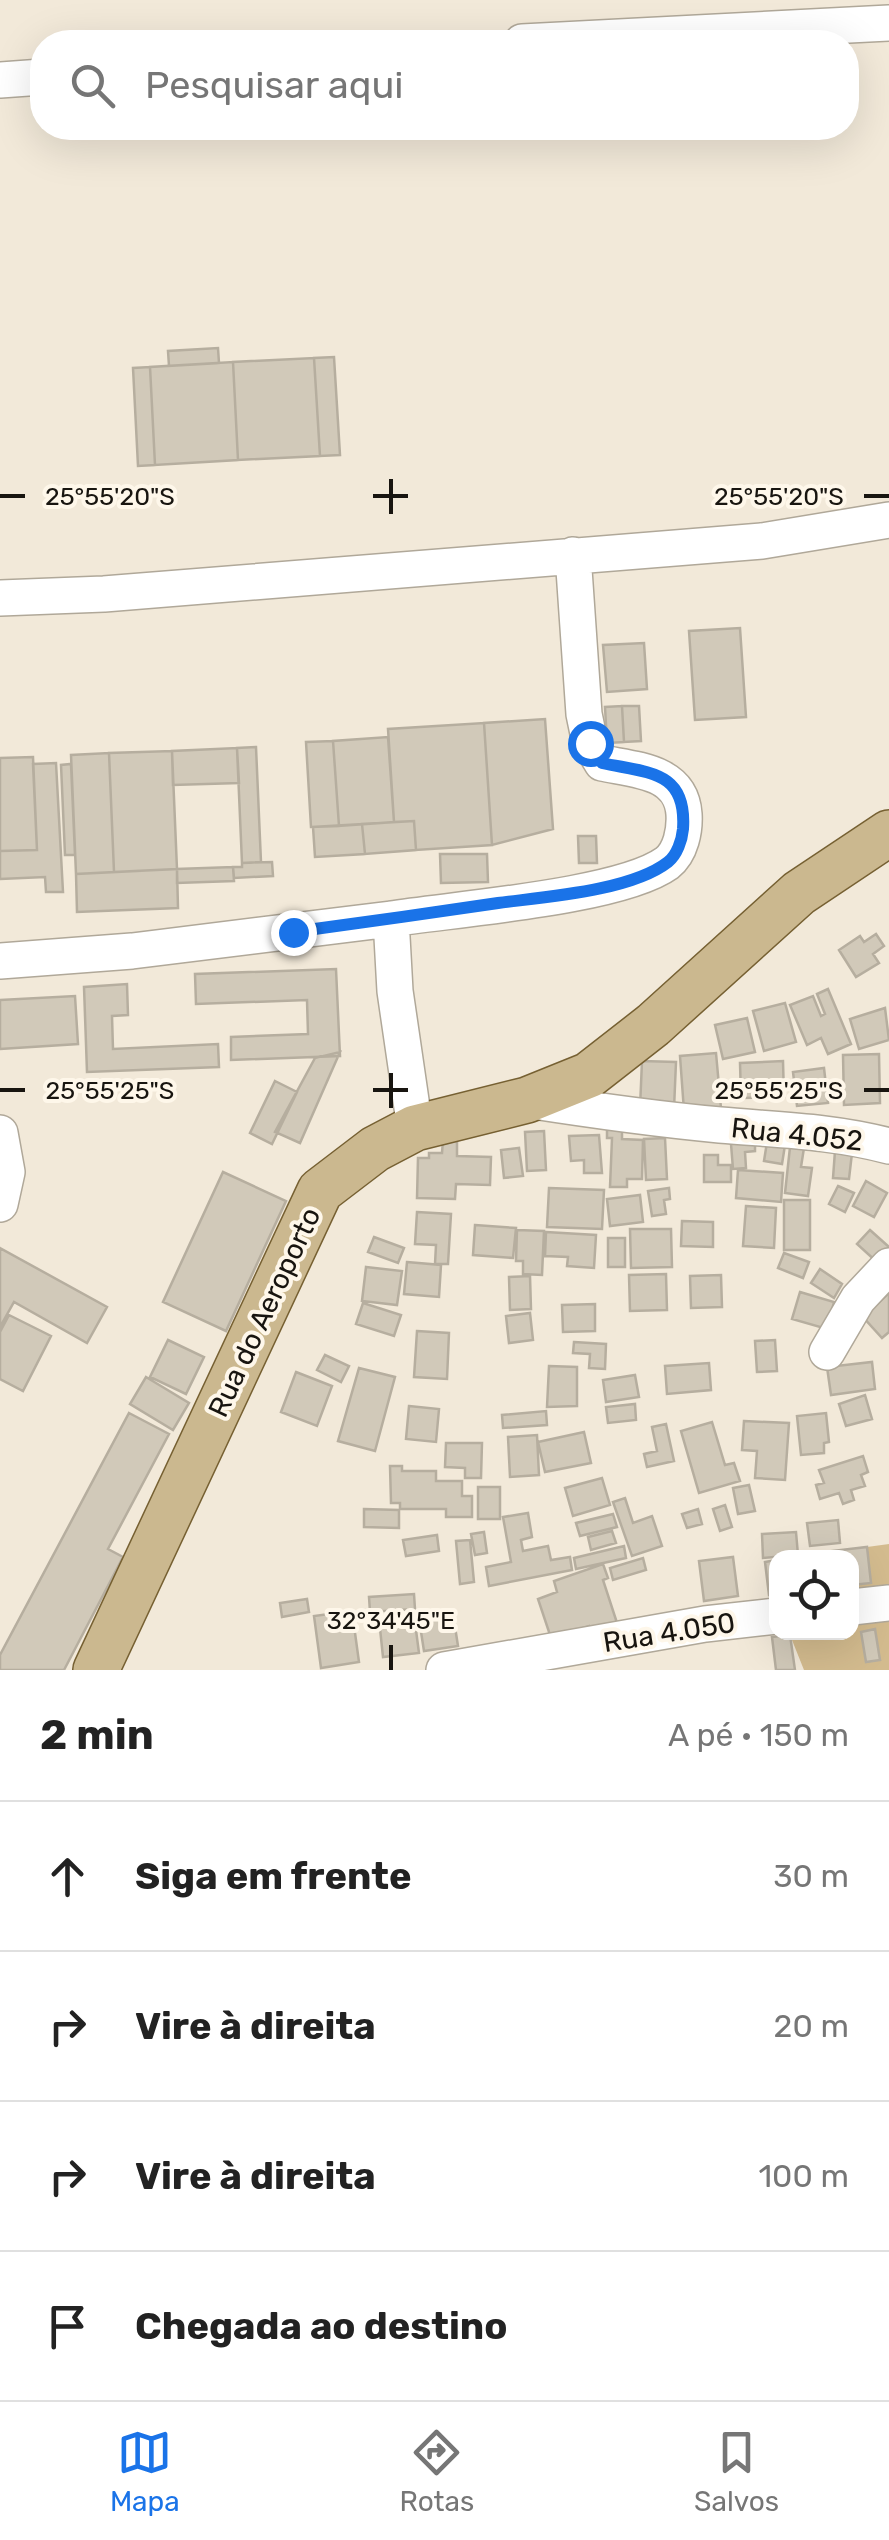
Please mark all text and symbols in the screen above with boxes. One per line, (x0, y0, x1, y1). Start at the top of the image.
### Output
search box (30, 30, 859, 140)
icon: search (65, 58, 120, 113)
text: Pesquisar aqui (145, 62, 403, 108)
text: 25°55'20"S (45, 482, 175, 511)
text: 25°55'20"S (714, 482, 844, 511)
route start (568, 721, 614, 767)
route end (271, 910, 317, 956)
text: 25°55'25"S (46, 1076, 174, 1105)
text: 25°55'25"S (715, 1076, 843, 1105)
street label: Rua 4.052 (730, 1111, 864, 1158)
street label: Rua do Aeroporto (201, 1202, 327, 1422)
map controls (769, 1550, 859, 1640)
button: locate (769, 1550, 859, 1640)
text: 32°34'45"E (327, 1606, 455, 1635)
street label: Rua 4.050 (601, 1606, 737, 1659)
text: 2 min (40, 1710, 154, 1760)
text: A pé · 150 m (668, 1716, 849, 1754)
icon: ahead (40, 1849, 95, 1904)
text: Siga em frente (135, 1853, 412, 1899)
text: 30 m (773, 1857, 849, 1895)
icon: right (40, 1999, 95, 2054)
text: Vire à direita (135, 2003, 376, 2049)
text: 20 m (774, 2007, 849, 2045)
icon: right (40, 2149, 95, 2204)
text: Vire à direita (135, 2153, 376, 2199)
text: 100 m (758, 2157, 849, 2195)
icon: arrive (40, 2299, 95, 2354)
text: Chegada ao destino (135, 2303, 507, 2349)
tab: Mapa (110, 2425, 180, 2518)
tab: Rotas (399, 2425, 474, 2518)
tab: Salvos (694, 2425, 779, 2518)

